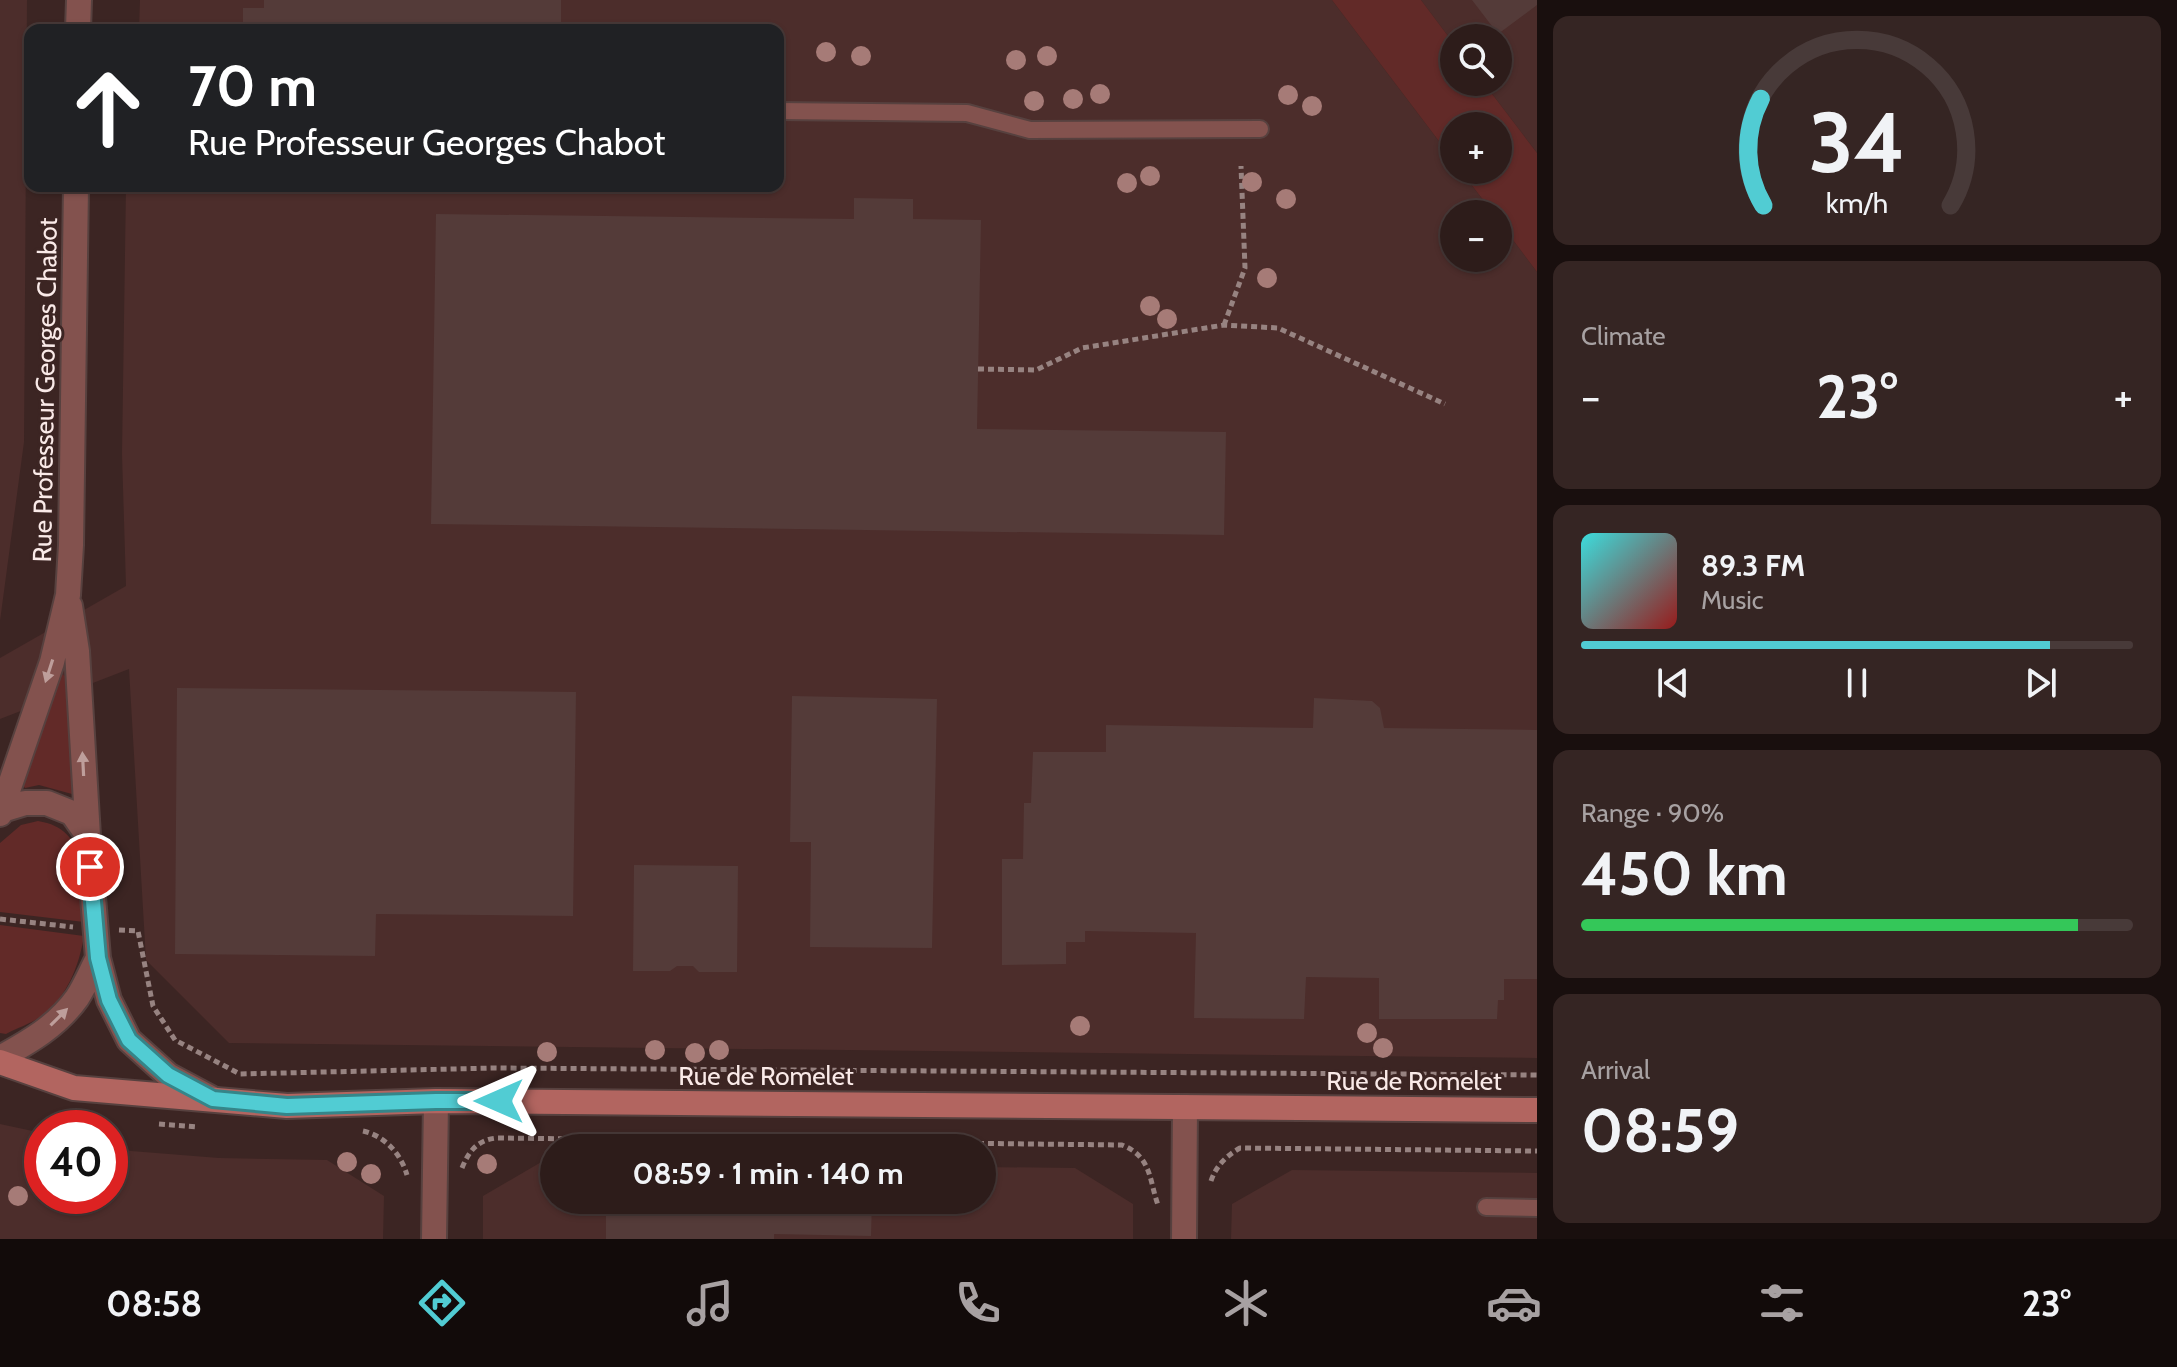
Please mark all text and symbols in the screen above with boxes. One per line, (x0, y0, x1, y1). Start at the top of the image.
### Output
map controls (1440, 24, 1512, 272)
button: search (1440, 24, 1512, 96)
text: 70 m (188, 52, 317, 120)
icon: ahead (56, 56, 160, 160)
text: 34 (1809, 92, 1905, 193)
button: + (1440, 112, 1512, 184)
text: Rue Professeur Georges Chabot (188, 120, 665, 164)
text: km/h (1826, 185, 1888, 220)
button: − (1440, 200, 1512, 272)
street label: Rue Professeur Georges Chabot (26, 217, 64, 563)
text: Climate (1581, 320, 1666, 352)
text: 23° (1816, 360, 1898, 433)
text: − (1581, 370, 1600, 423)
text: + (2114, 370, 2133, 423)
text: 89.3 FM (1701, 547, 1805, 584)
text: Music (1701, 584, 1764, 616)
one-way arrow (42, 659, 55, 683)
icon: previous (1651, 661, 1695, 705)
icon: pause (1835, 661, 1879, 705)
icon: next (2019, 661, 2063, 705)
one-way arrow (77, 751, 90, 776)
text: Range · 90% (1581, 797, 1724, 829)
pin (56, 833, 124, 901)
text: 450 km (1581, 837, 1788, 910)
icon: arrive (68, 845, 112, 889)
one-way arrow (49, 1008, 68, 1027)
text: Arrival (1581, 1054, 1650, 1086)
position arrow (457, 1059, 541, 1143)
street label: Rue de Romelet (678, 1060, 854, 1092)
street label: Rue de Romelet (1326, 1065, 1502, 1097)
text: 08:59 (1581, 1094, 1739, 1167)
speed limit sign: 40 (24, 1110, 128, 1214)
text: 08:59 · 1 min · 140 m (632, 1155, 904, 1192)
icon: directions (414, 1275, 470, 1331)
icon: music (682, 1275, 738, 1331)
icon: phone (950, 1275, 1006, 1331)
icon: climate (1218, 1275, 1274, 1331)
icon: car (1486, 1275, 1542, 1331)
icon: filters (1754, 1275, 1810, 1331)
text: 08:58 (106, 1281, 202, 1325)
text: 23° (2022, 1281, 2071, 1325)

